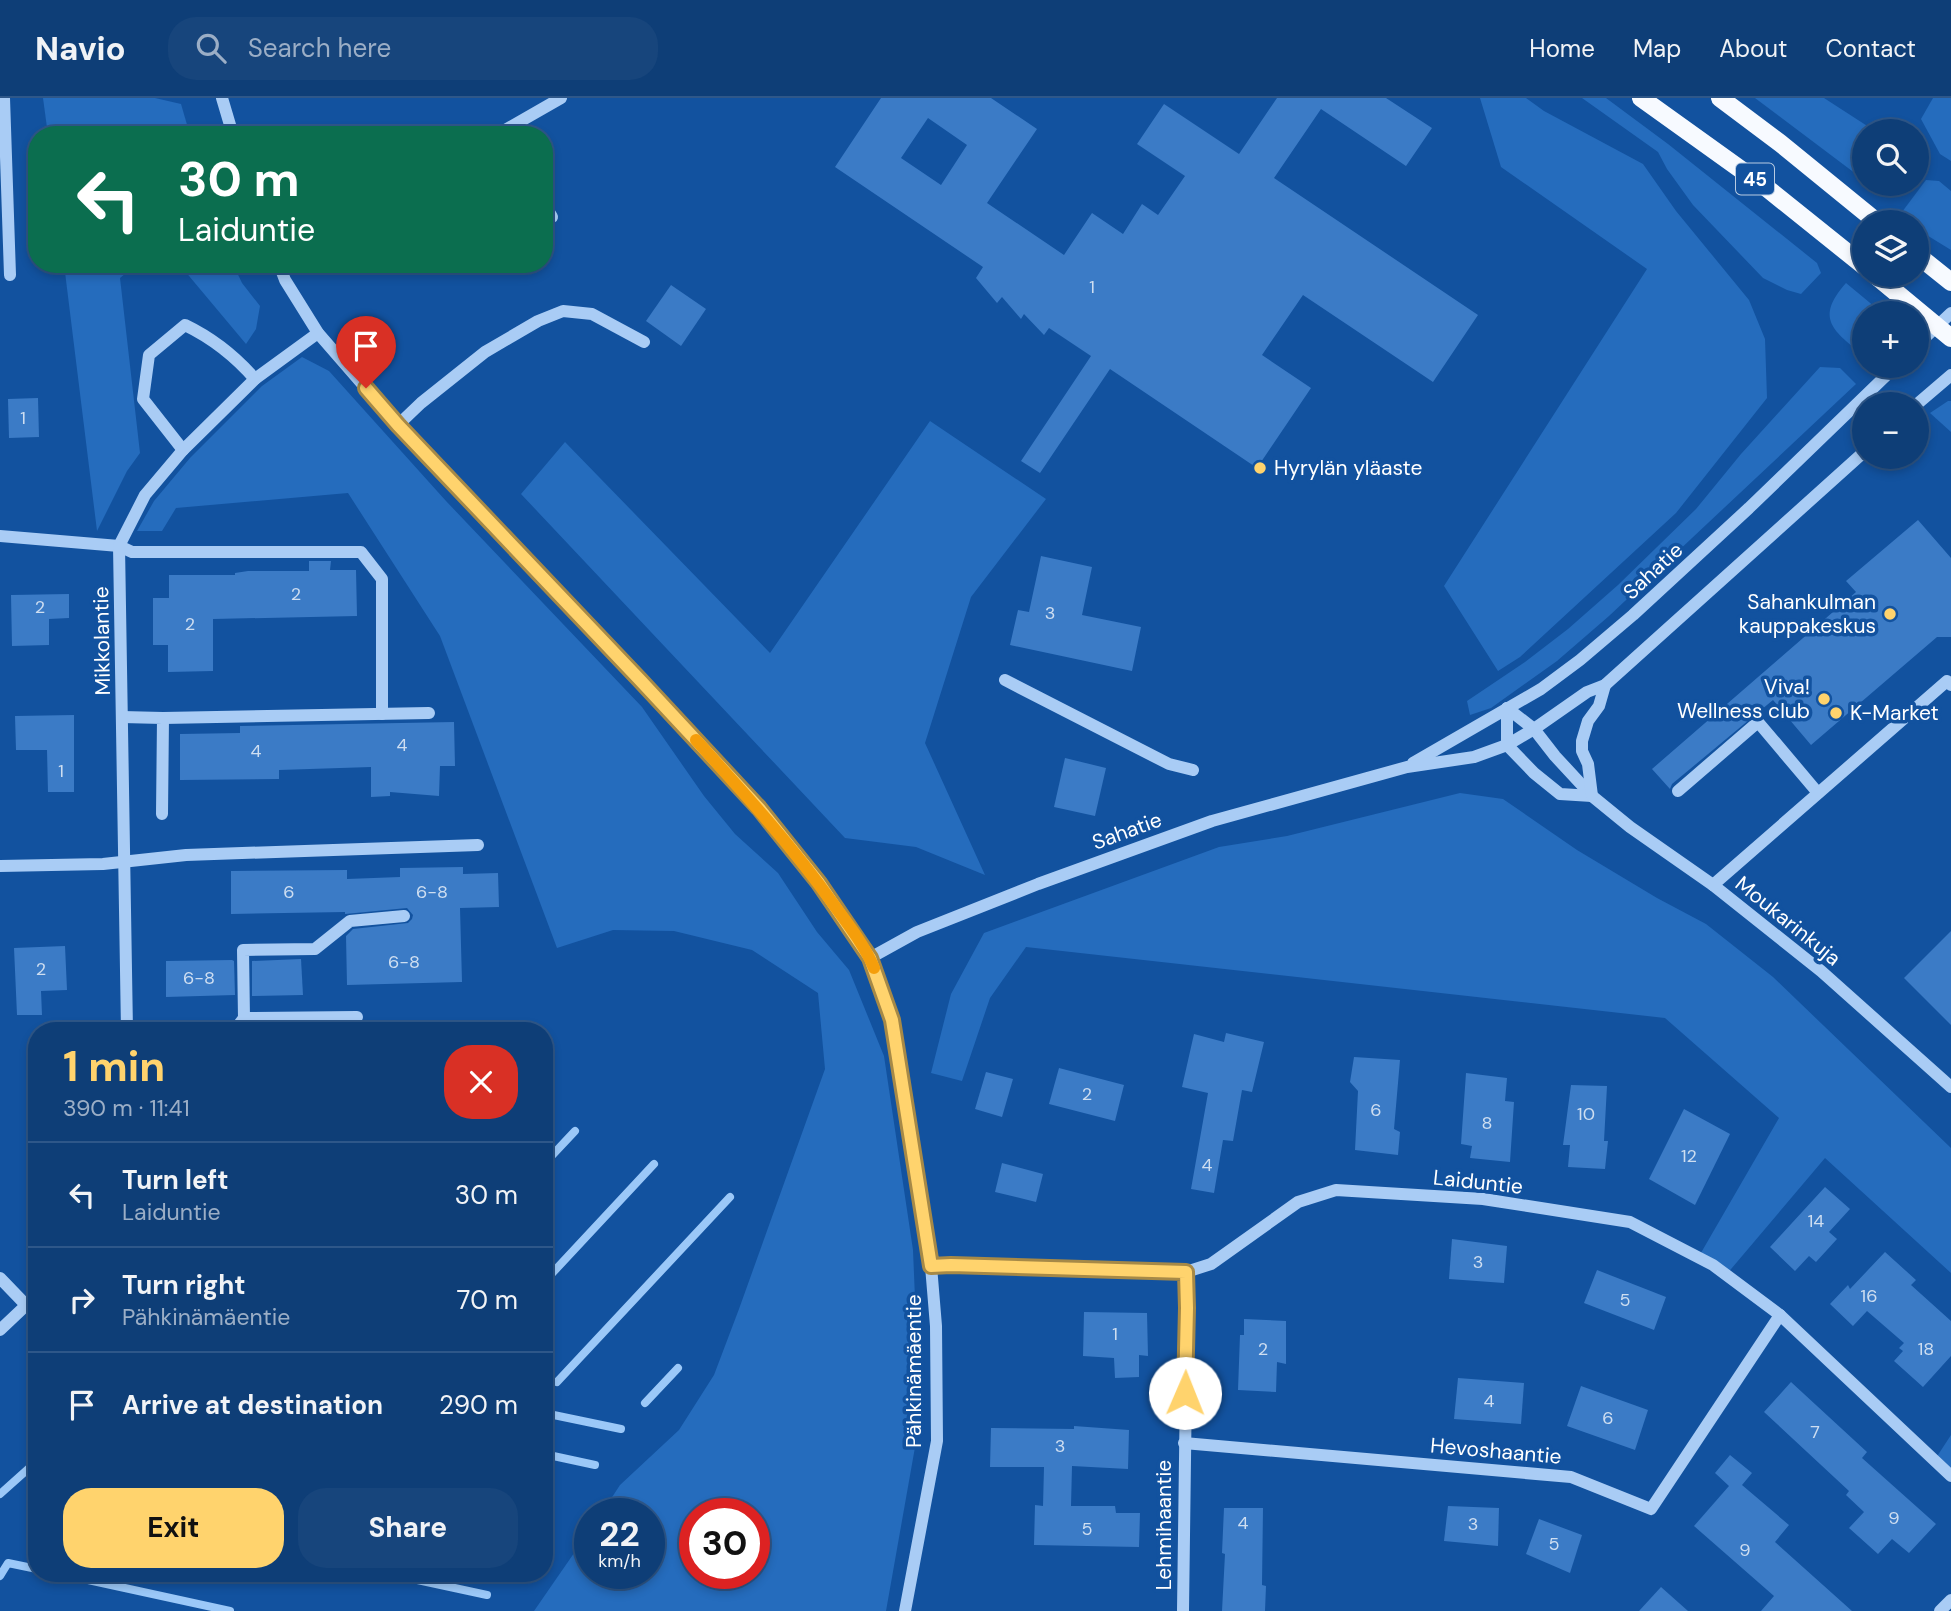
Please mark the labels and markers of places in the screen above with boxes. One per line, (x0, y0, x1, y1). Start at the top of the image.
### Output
pin (336, 316, 396, 388)
place label: Hyrylän yläaste (1274, 454, 1422, 482)
marker: Hyrylän yläaste (1252, 460, 1268, 476)
place label: Sahankulman kauppakeskus (1739, 588, 1876, 640)
marker: Sahankulman kauppakeskus (1882, 606, 1898, 622)
place label: Viva! Wellness club (1677, 673, 1810, 725)
marker: Viva! Wellness club (1816, 691, 1832, 707)
place label: K-Market (1850, 699, 1939, 727)
marker: K-Market (1828, 705, 1844, 721)

